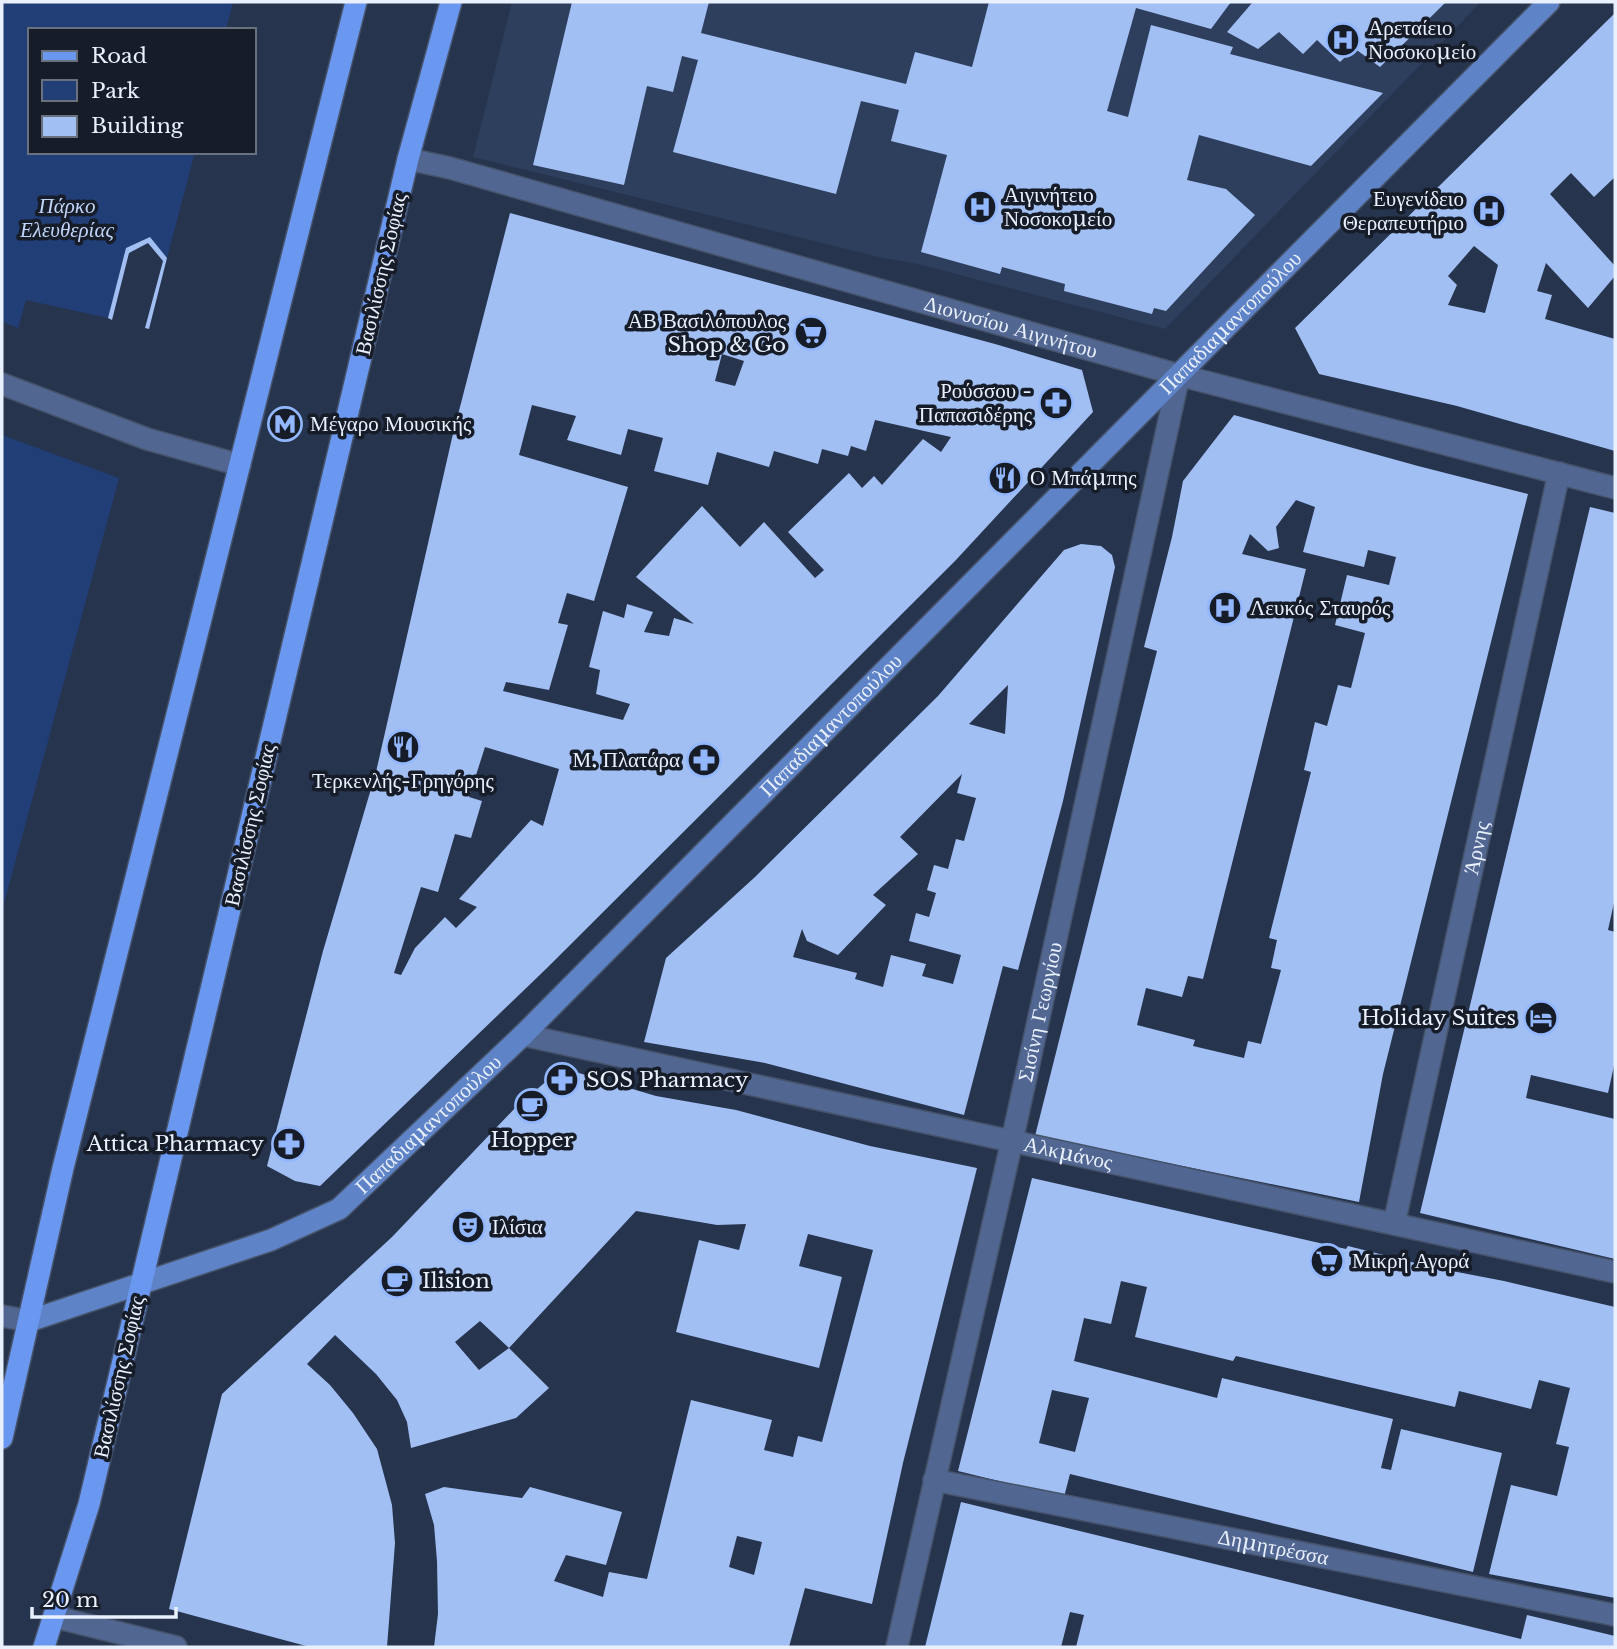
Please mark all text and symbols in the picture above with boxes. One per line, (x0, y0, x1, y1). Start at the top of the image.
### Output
place label: Αρεταίειο Νοσοκομείο (1368, 15, 1476, 65)
hospital icon: Αρεταίειο Νοσοκομείο (1324, 21, 1362, 59)
legend (28, 28, 256, 154)
text: Road (91, 43, 147, 69)
text: Park (91, 78, 140, 104)
text: Building (91, 113, 184, 139)
place label: Αιγινήτειο Νοσοκομείο (1004, 182, 1112, 232)
place label: Ευγενίδειο Θεραπευτήριο (1343, 186, 1464, 236)
hospital icon: Αιγινήτειο Νοσοκομείο (961, 188, 999, 226)
street label: Βασιλίσσης Σοφίας (350, 190, 412, 358)
hospital icon: Ευγενίδειο Θεραπευτήριο (1470, 192, 1508, 230)
park label: Πάρκο Ελευθερίας (19, 193, 114, 243)
street label: Παπαδιαμαντοπούλου (1154, 246, 1307, 400)
street label: Διονυσίου Αιγινήτου (921, 290, 1101, 364)
place label: ΑΒ Βασιλόπουλος Shop & Go (628, 308, 787, 358)
supermarket icon: ΑΒ Βασιλόπουλος Shop & Go (792, 314, 830, 352)
place label: Ρούσσου - Παπασιδέρης (919, 378, 1033, 428)
pharmacy icon: Ρούσσου - Παπασιδέρης (1037, 384, 1075, 422)
metro station icon: Μέγαρο Μουσικής (266, 405, 304, 443)
place label: Μέγαρο Μουσικής (310, 411, 472, 437)
restaurant icon: Ο Μπάμπης (986, 459, 1024, 497)
place label: Ο Μπάμπης (1030, 465, 1137, 491)
hospital icon: Λευκός Σταυρός (1206, 589, 1244, 627)
place label: Λευκός Σταυρός (1250, 595, 1391, 621)
street label: Παπαδιαμαντοπούλου (754, 648, 908, 802)
restaurant icon: Τερκενλής-Γρηγόρης (384, 728, 422, 766)
street label: Βασιλίσσης Σοφίας (219, 741, 281, 909)
pharmacy icon: Μ. Πλατάρα (685, 741, 723, 779)
place label: Μ. Πλατάρα (572, 747, 680, 773)
place label: Τερκενλής-Γρηγόρης (312, 768, 495, 794)
street label: Άρνης (1458, 818, 1495, 877)
street label: Σισίνη Γεωργίου (1012, 940, 1068, 1084)
hotel icon: Holiday Suites (1522, 999, 1560, 1037)
place label: Holiday Suites (1361, 1005, 1516, 1031)
street label: Παπαδιαμαντοπούλου (350, 1049, 507, 1200)
pharmacy icon: SOS Pharmacy (543, 1061, 581, 1099)
place label: SOS Pharmacy (586, 1067, 749, 1093)
cafe icon: Hopper (513, 1087, 551, 1125)
pharmacy icon: Attica Pharmacy (270, 1125, 308, 1163)
place label: Hopper (490, 1127, 574, 1153)
place label: Attica Pharmacy (86, 1131, 265, 1157)
street label: Αλκμάνος (1021, 1131, 1116, 1176)
theatre icon: Ιλίσια (449, 1208, 487, 1246)
place label: Ιλίσια (492, 1214, 543, 1240)
supermarket icon: Μικρή Αγορά (1308, 1242, 1346, 1280)
place label: Μικρή Αγορά (1352, 1248, 1469, 1274)
cafe icon: Ilision (378, 1262, 416, 1300)
place label: Ilision (422, 1268, 490, 1294)
street label: Βασιλίσσης Σοφίας (88, 1293, 150, 1461)
street label: Δημητρέσσα (1216, 1524, 1331, 1571)
scale bar (32, 1576, 175, 1620)
text: 20 m (42, 1587, 99, 1613)

